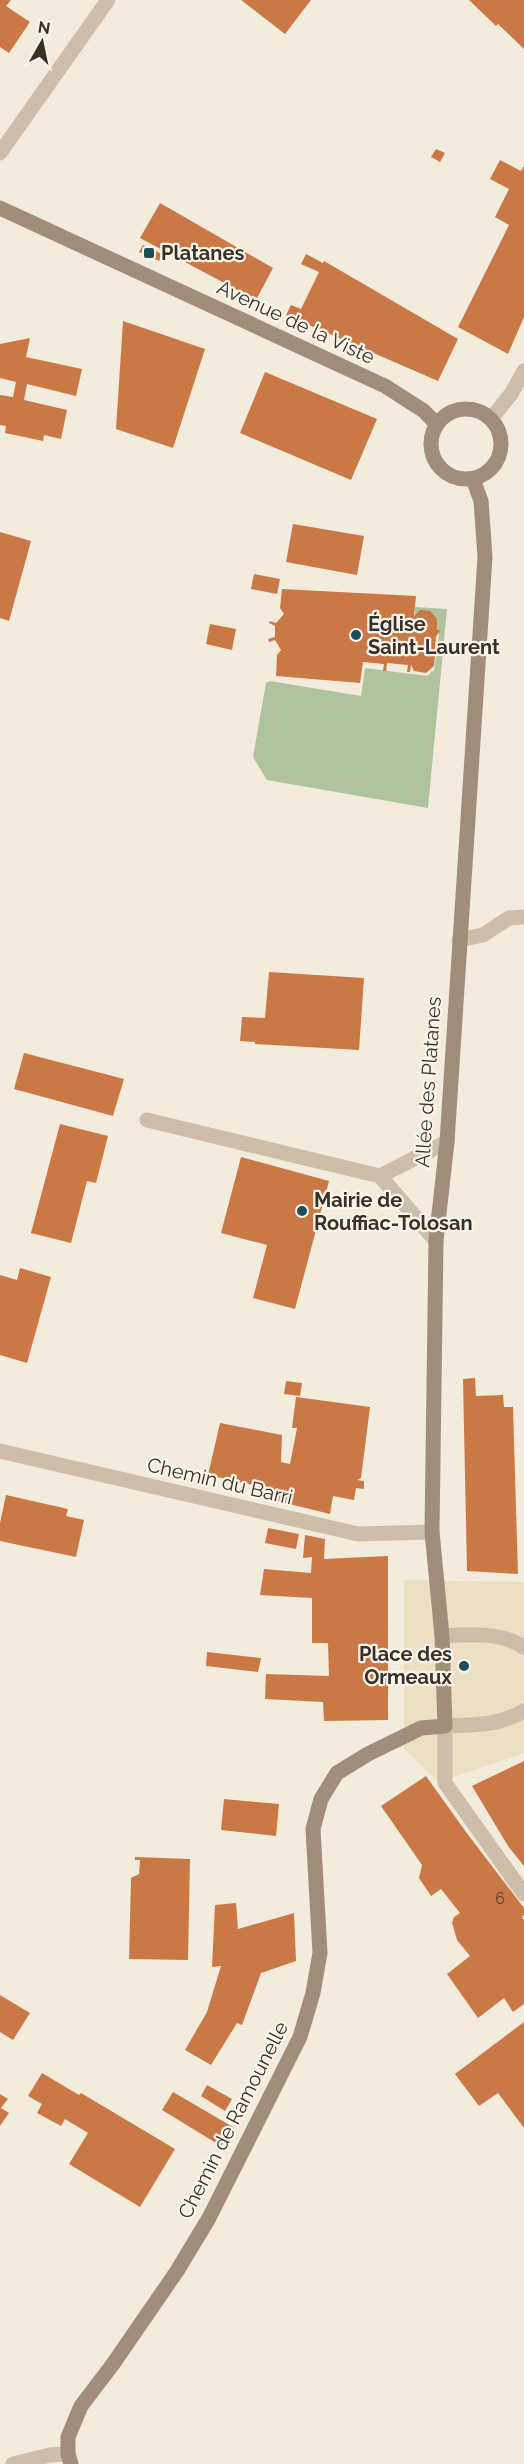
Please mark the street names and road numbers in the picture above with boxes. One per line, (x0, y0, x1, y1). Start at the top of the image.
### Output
street label: Avenue de la Viste (213, 275, 379, 369)
street label: Allée des Platanes (410, 996, 446, 1168)
street label: Chemin du Barri (145, 1453, 295, 1509)
street label: Chemin de Ramounelle (173, 2017, 293, 2223)

